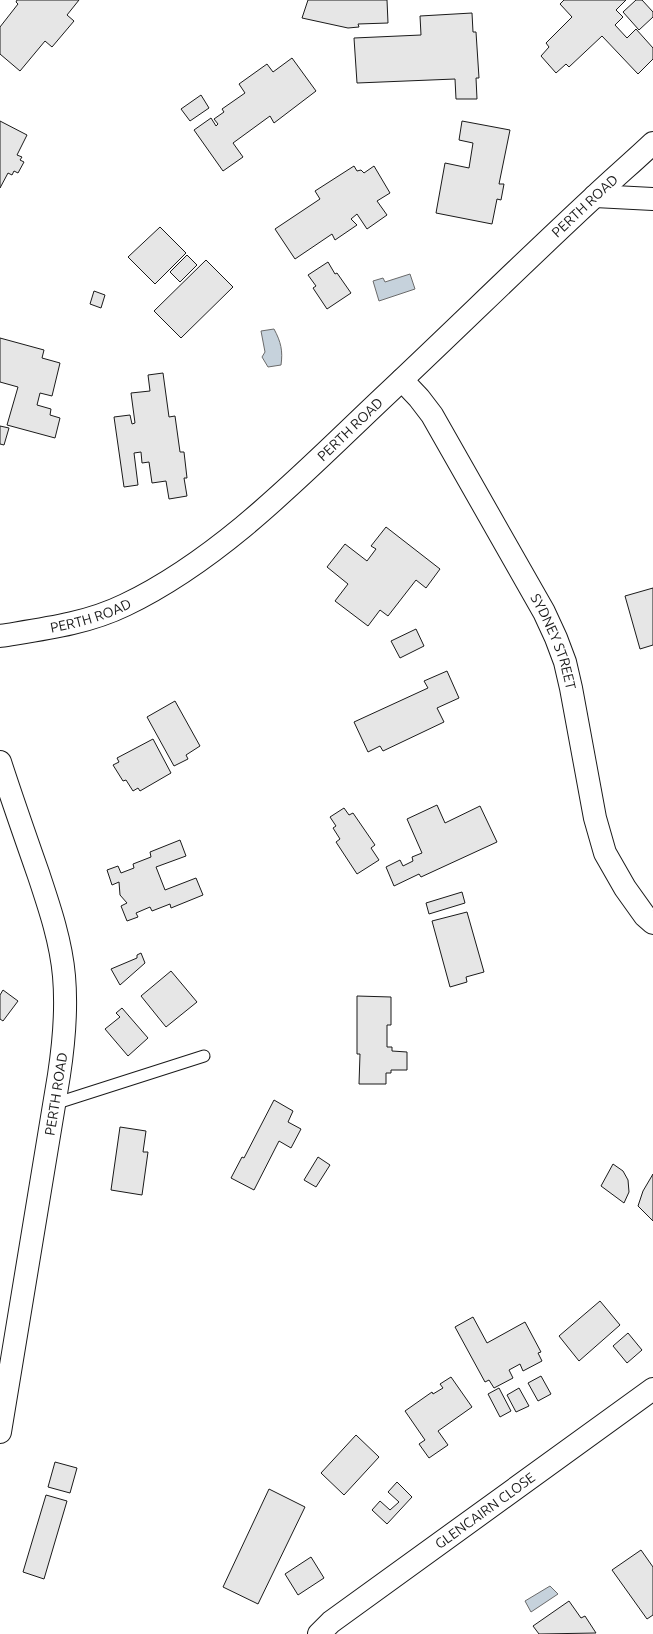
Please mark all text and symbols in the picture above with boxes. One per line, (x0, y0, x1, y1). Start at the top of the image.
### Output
street label: PERTH ROAD (548, 171, 621, 240)
street label: PERTH ROAD (314, 394, 386, 464)
street label: SYDNEY STREET (527, 591, 579, 691)
street label: PERTH ROAD (49, 595, 134, 636)
street label: PERTH ROAD (42, 1051, 70, 1137)
street label: GLENCAIRN CLOSE (432, 1469, 538, 1552)

